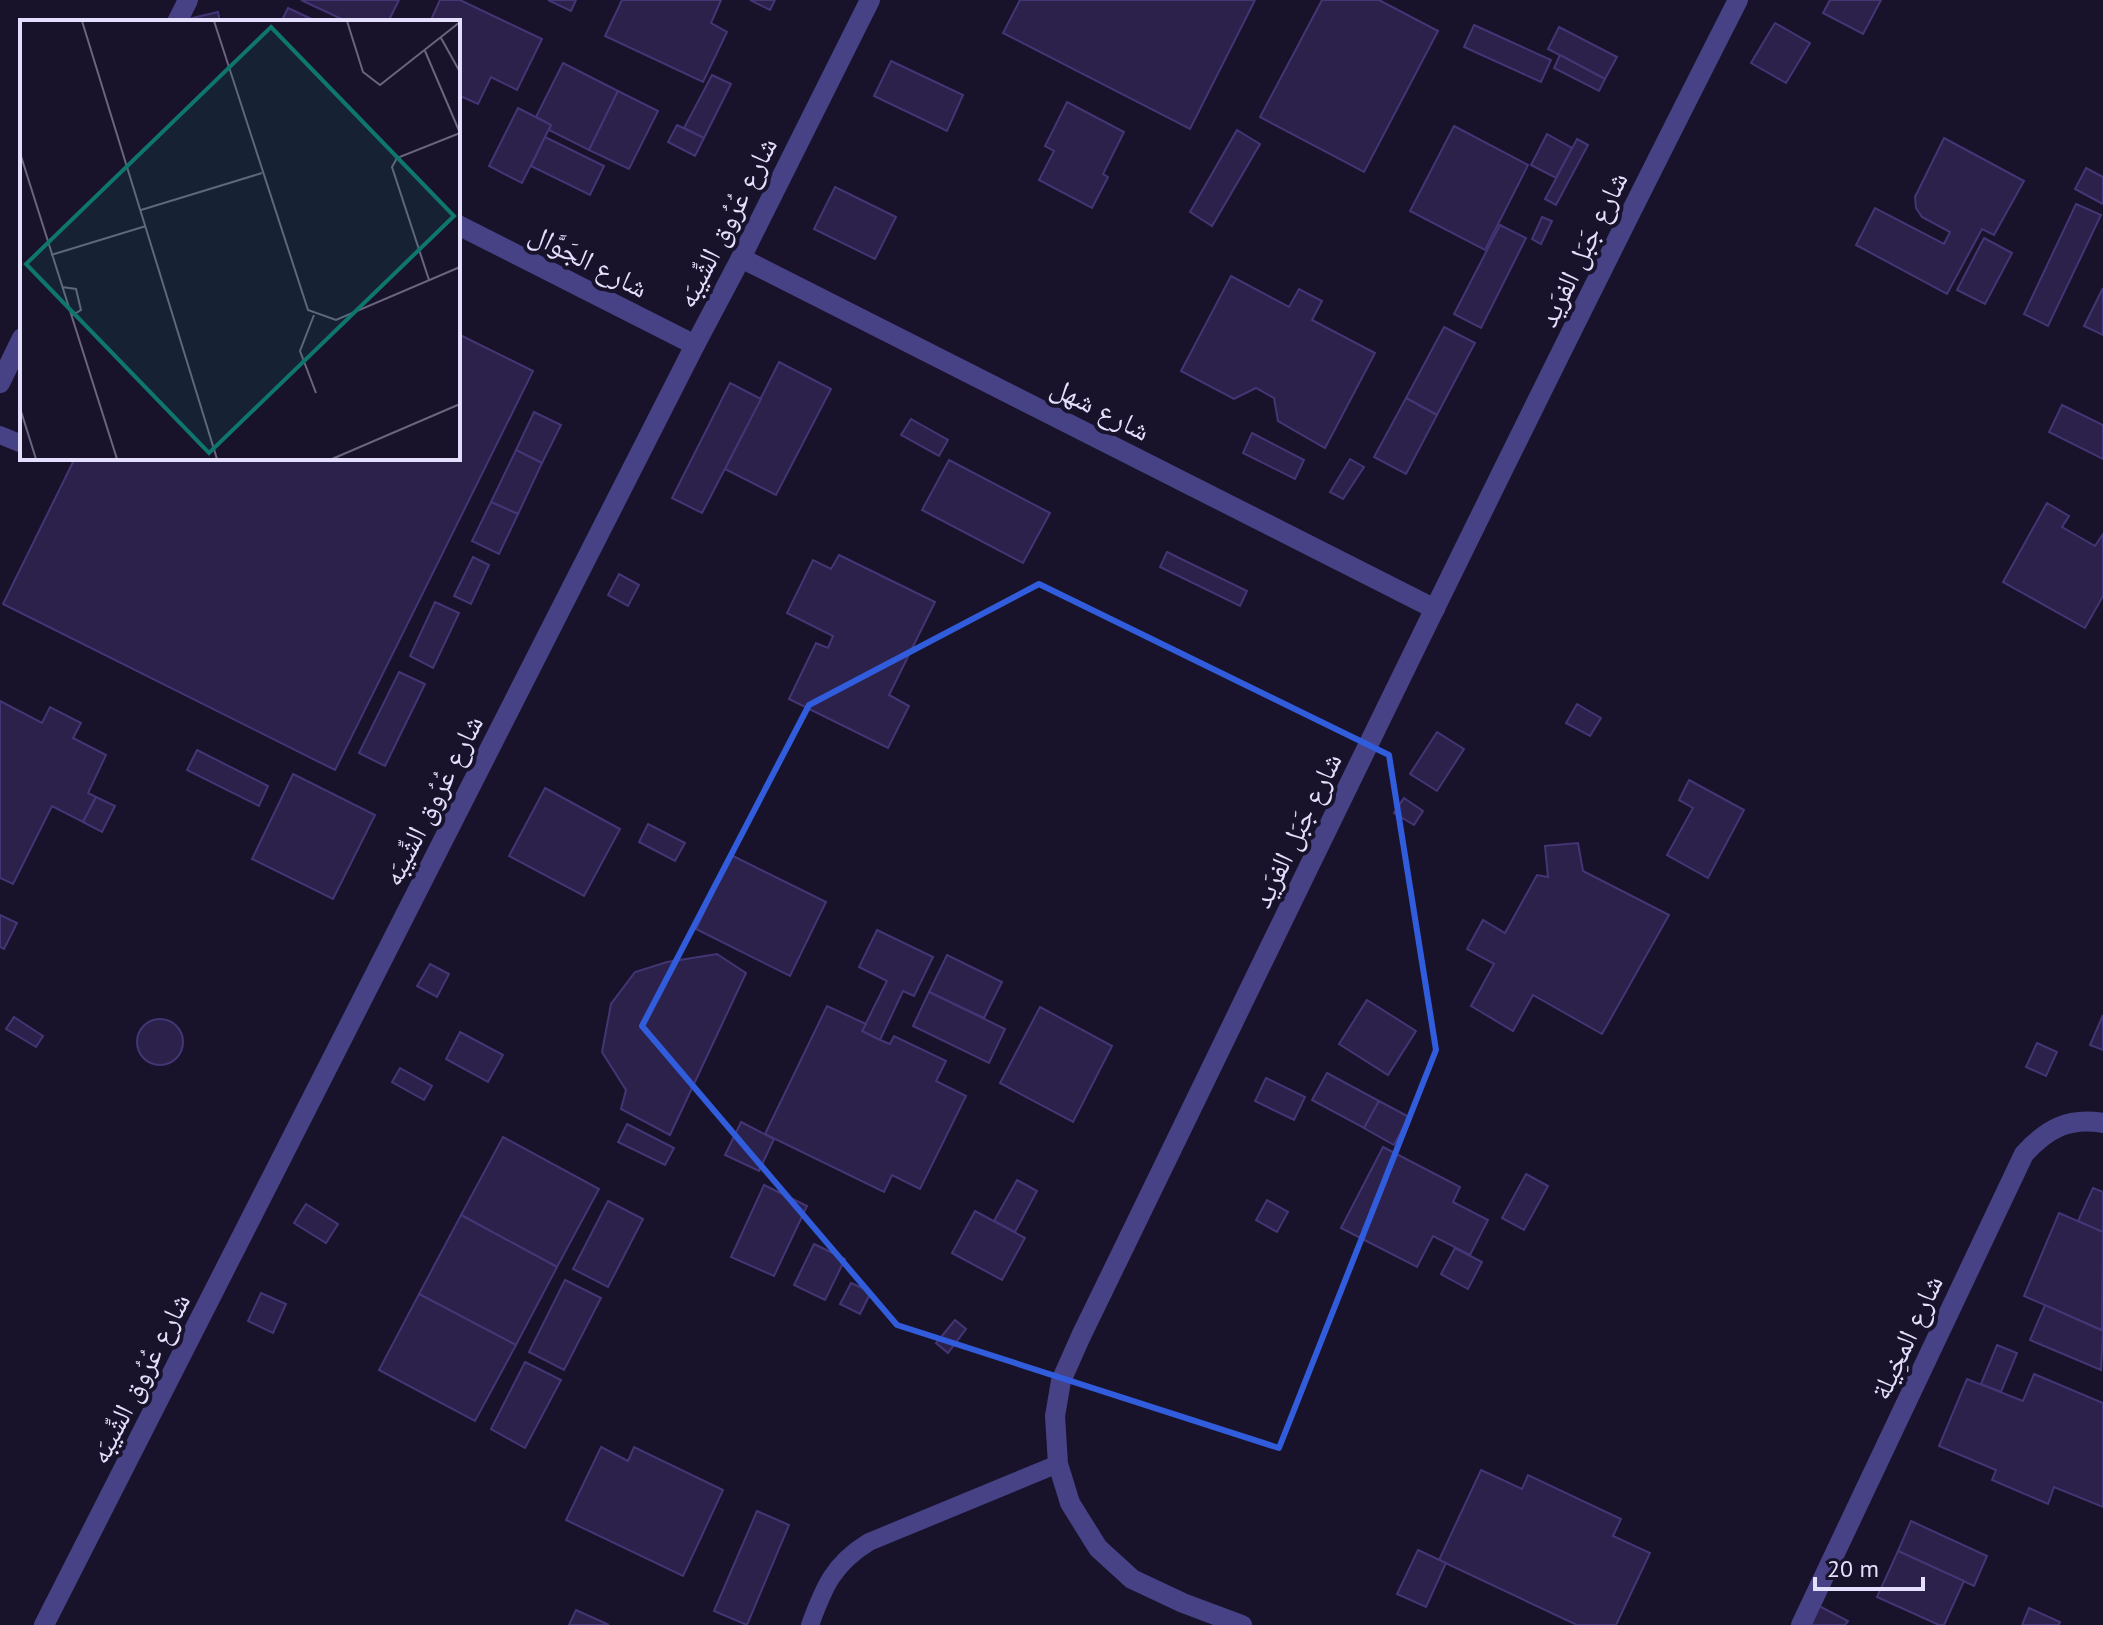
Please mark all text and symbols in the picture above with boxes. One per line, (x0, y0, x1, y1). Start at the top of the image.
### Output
inset map (20, 20, 460, 460)
street label: شارع عُرُوق الشِّيبَه (667, 130, 785, 314)
street label: شارع جَبَل الفرَيد (1528, 165, 1636, 333)
street label: شارع الجَوَّال (523, 214, 655, 306)
street label: شارع شهل (1045, 367, 1157, 449)
street label: شارع عُرُوق الشِّيبَه (373, 708, 491, 892)
street label: شارع جَبَل الفرَيد (1242, 746, 1350, 914)
street label: شارع المخِيلة (1861, 1269, 1951, 1405)
street label: شارع عُرُوق الشِّيبَه (80, 1286, 198, 1470)
scale bar (1815, 1541, 1923, 1591)
text: 20 m (1827, 1553, 1879, 1584)

